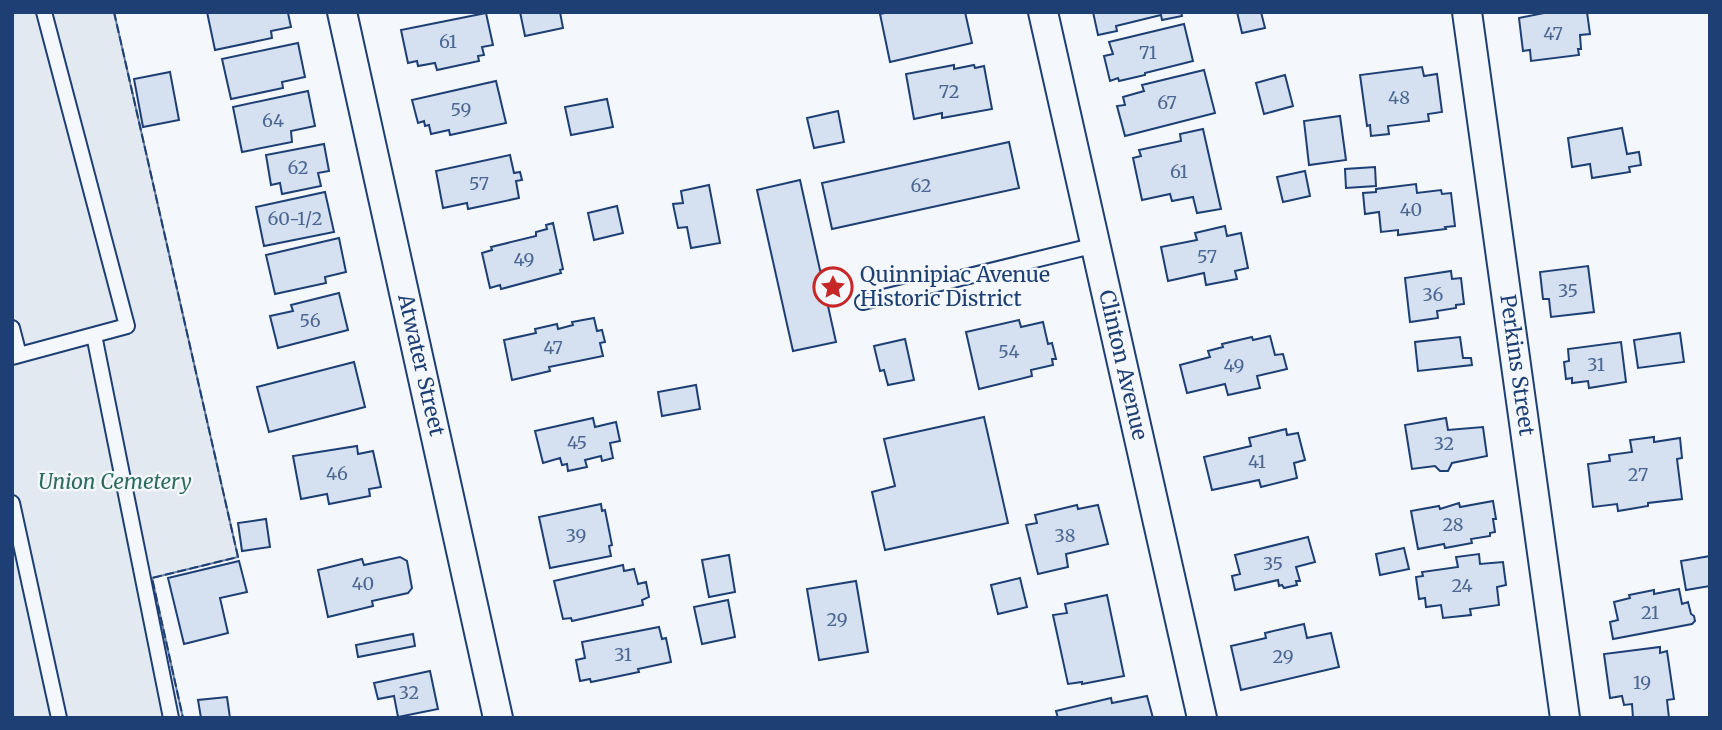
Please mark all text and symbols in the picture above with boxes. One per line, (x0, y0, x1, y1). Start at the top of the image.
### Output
house number: 47 (1543, 22, 1563, 45)
house number: 61 (439, 30, 457, 53)
house number: 71 (1139, 41, 1157, 64)
house number: 72 (939, 80, 959, 103)
house number: 48 (1388, 86, 1410, 109)
house number: 67 (1157, 91, 1177, 114)
house number: 59 (451, 98, 471, 121)
house number: 64 (262, 109, 284, 132)
house number: 62 (288, 156, 308, 179)
house number: 61 (1170, 160, 1188, 183)
house number: 57 (469, 172, 489, 195)
house number: 62 (911, 174, 931, 197)
house number: 40 (1400, 198, 1422, 221)
house number: 60-1/2 (267, 207, 323, 230)
house number: 57 (1197, 245, 1217, 268)
house number: 49 (514, 248, 534, 271)
place label: Quinnipiac Avenue Historic District (860, 261, 1050, 312)
place icon: Quinnipiac Avenue Historic District (812, 266, 854, 308)
house number: 35 (1558, 279, 1578, 302)
house number: 36 (1423, 283, 1444, 306)
street label: Clinton Avenue (1093, 287, 1154, 443)
street label: Atwater Street (392, 290, 451, 439)
street label: Perkins Street (1494, 292, 1541, 437)
house number: 56 (299, 309, 321, 332)
house number: 47 (543, 336, 563, 359)
house number: 54 (998, 340, 1020, 363)
house number: 31 (1587, 353, 1605, 376)
house number: 49 (1224, 354, 1244, 377)
house number: 45 (567, 431, 587, 454)
house number: 32 (1434, 432, 1454, 455)
house number: 41 (1248, 450, 1266, 473)
house number: 46 (326, 462, 348, 485)
house number: 27 (1628, 463, 1648, 486)
park label: Union Cemetery (38, 468, 192, 495)
house number: 28 (1442, 513, 1464, 536)
house number: 39 (566, 524, 586, 547)
house number: 38 (1055, 524, 1075, 547)
house number: 35 (1263, 552, 1283, 575)
house number: 40 (352, 572, 374, 595)
house number: 24 (1451, 574, 1473, 597)
house number: 21 (1641, 601, 1659, 624)
house number: 29 (826, 608, 848, 631)
house number: 31 (614, 643, 632, 666)
house number: 29 (1272, 645, 1294, 668)
house number: 19 (1633, 671, 1651, 694)
house number: 32 (399, 681, 419, 704)

